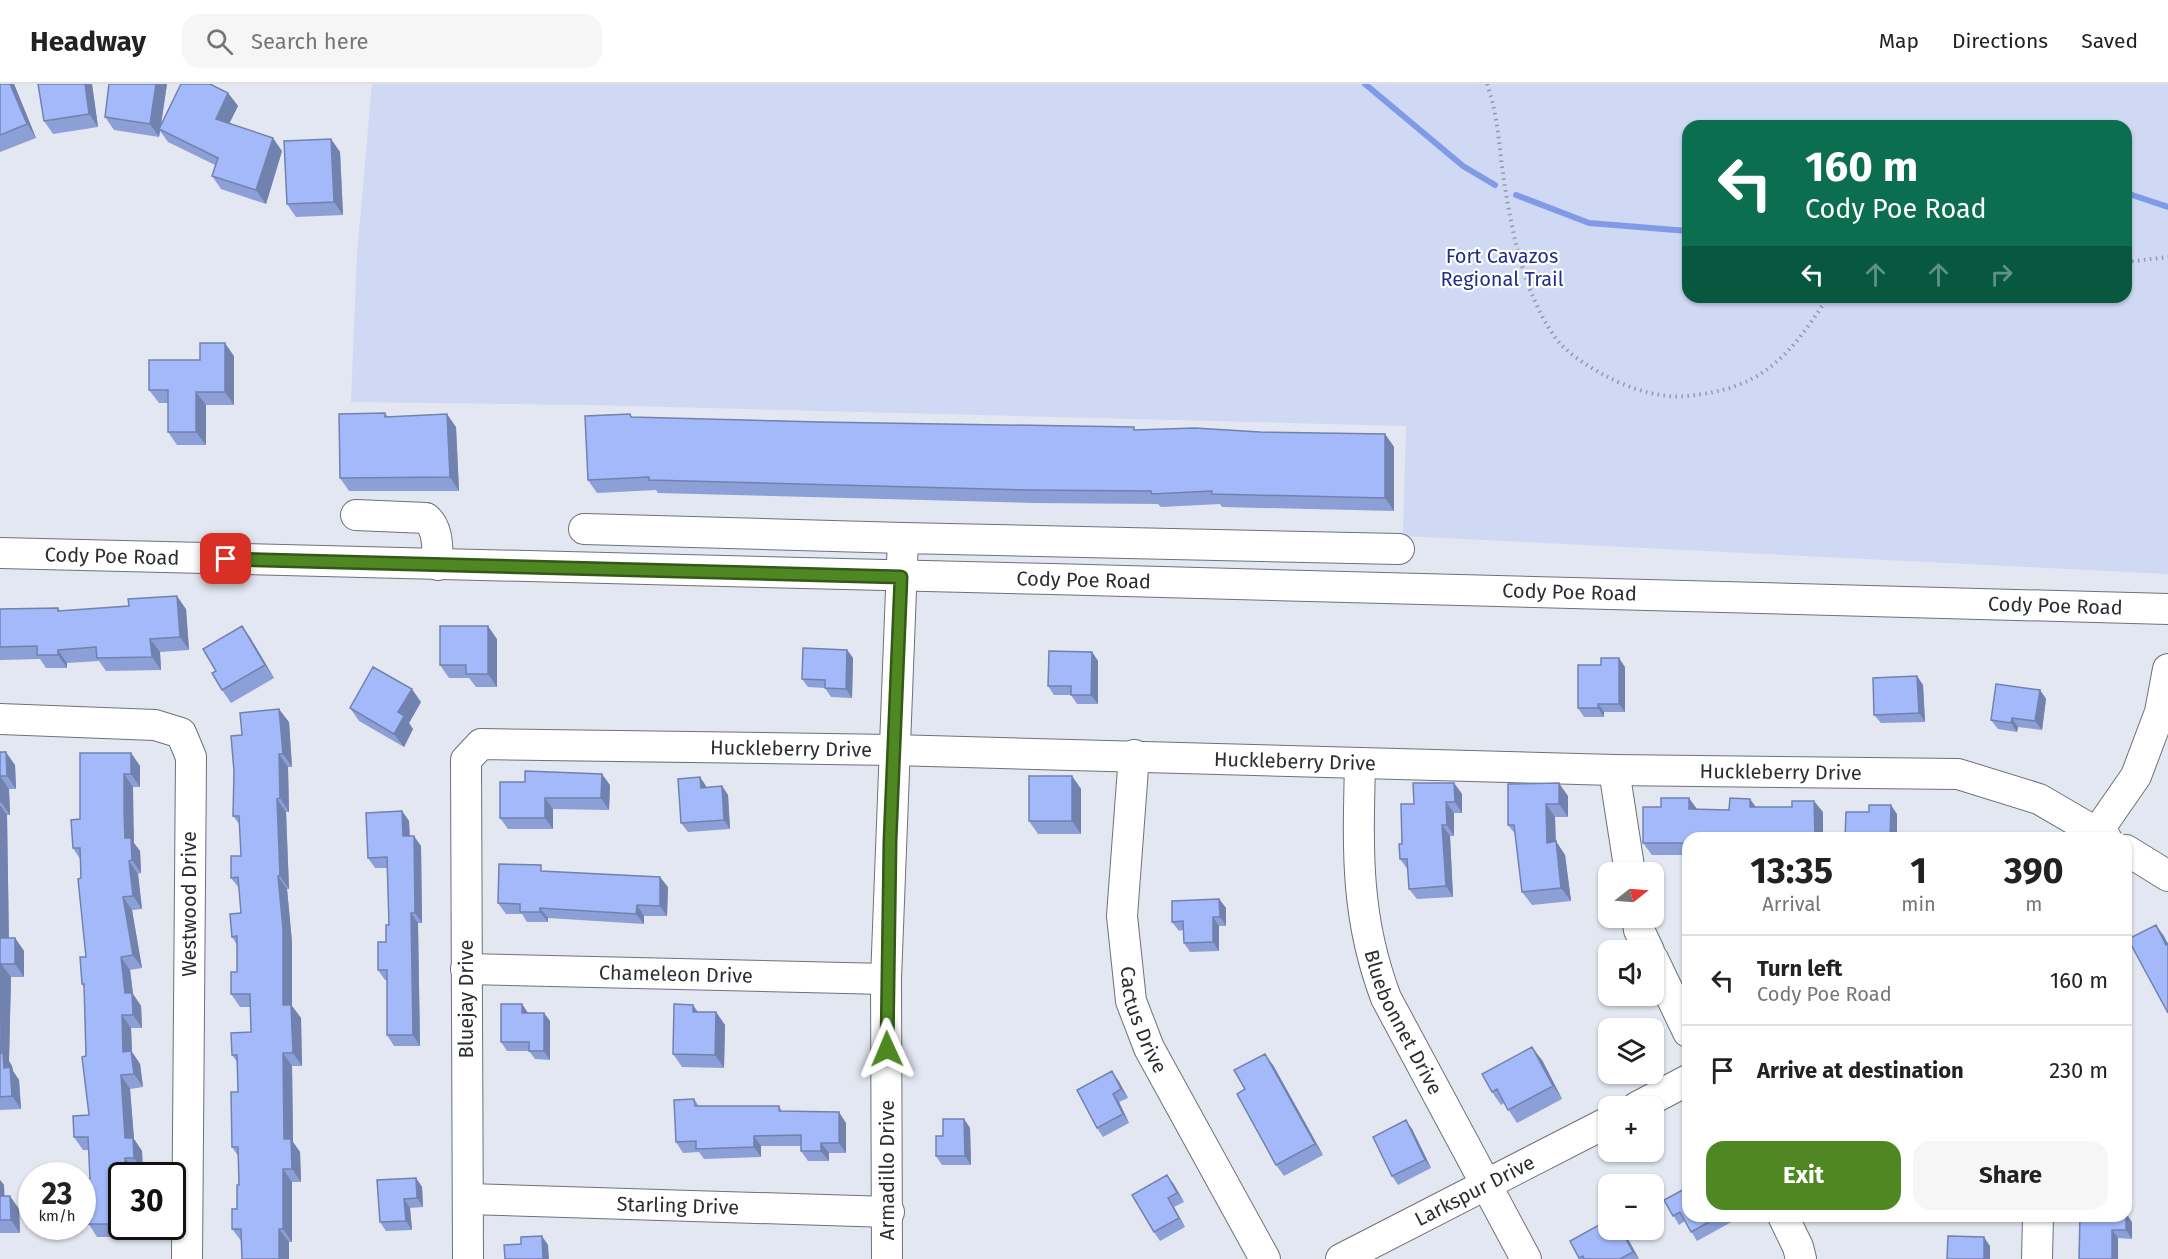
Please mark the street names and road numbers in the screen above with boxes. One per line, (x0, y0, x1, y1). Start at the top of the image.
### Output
street label: Cody Poe Road (44, 542, 180, 570)
street label: Cody Poe Road (1016, 566, 1151, 593)
street label: Cody Poe Road (1502, 578, 1637, 606)
street label: Cody Poe Road (1988, 591, 2123, 620)
street label: Huckleberry Drive (710, 735, 872, 762)
street label: Huckleberry Drive (1214, 747, 1376, 775)
street label: Huckleberry Drive (1700, 759, 1862, 785)
street label: Westwood Drive (177, 831, 201, 977)
street label: Bluejay Drive (454, 940, 478, 1058)
street label: Bluebonnet Drive (1359, 947, 1448, 1099)
street label: Chameleon Drive (599, 960, 753, 988)
street label: Cactus Drive (1115, 965, 1172, 1077)
street label: Armadillo Drive (875, 1100, 899, 1240)
street label: Larkspur Drive (1411, 1150, 1538, 1231)
street label: Starling Drive (616, 1192, 740, 1219)

